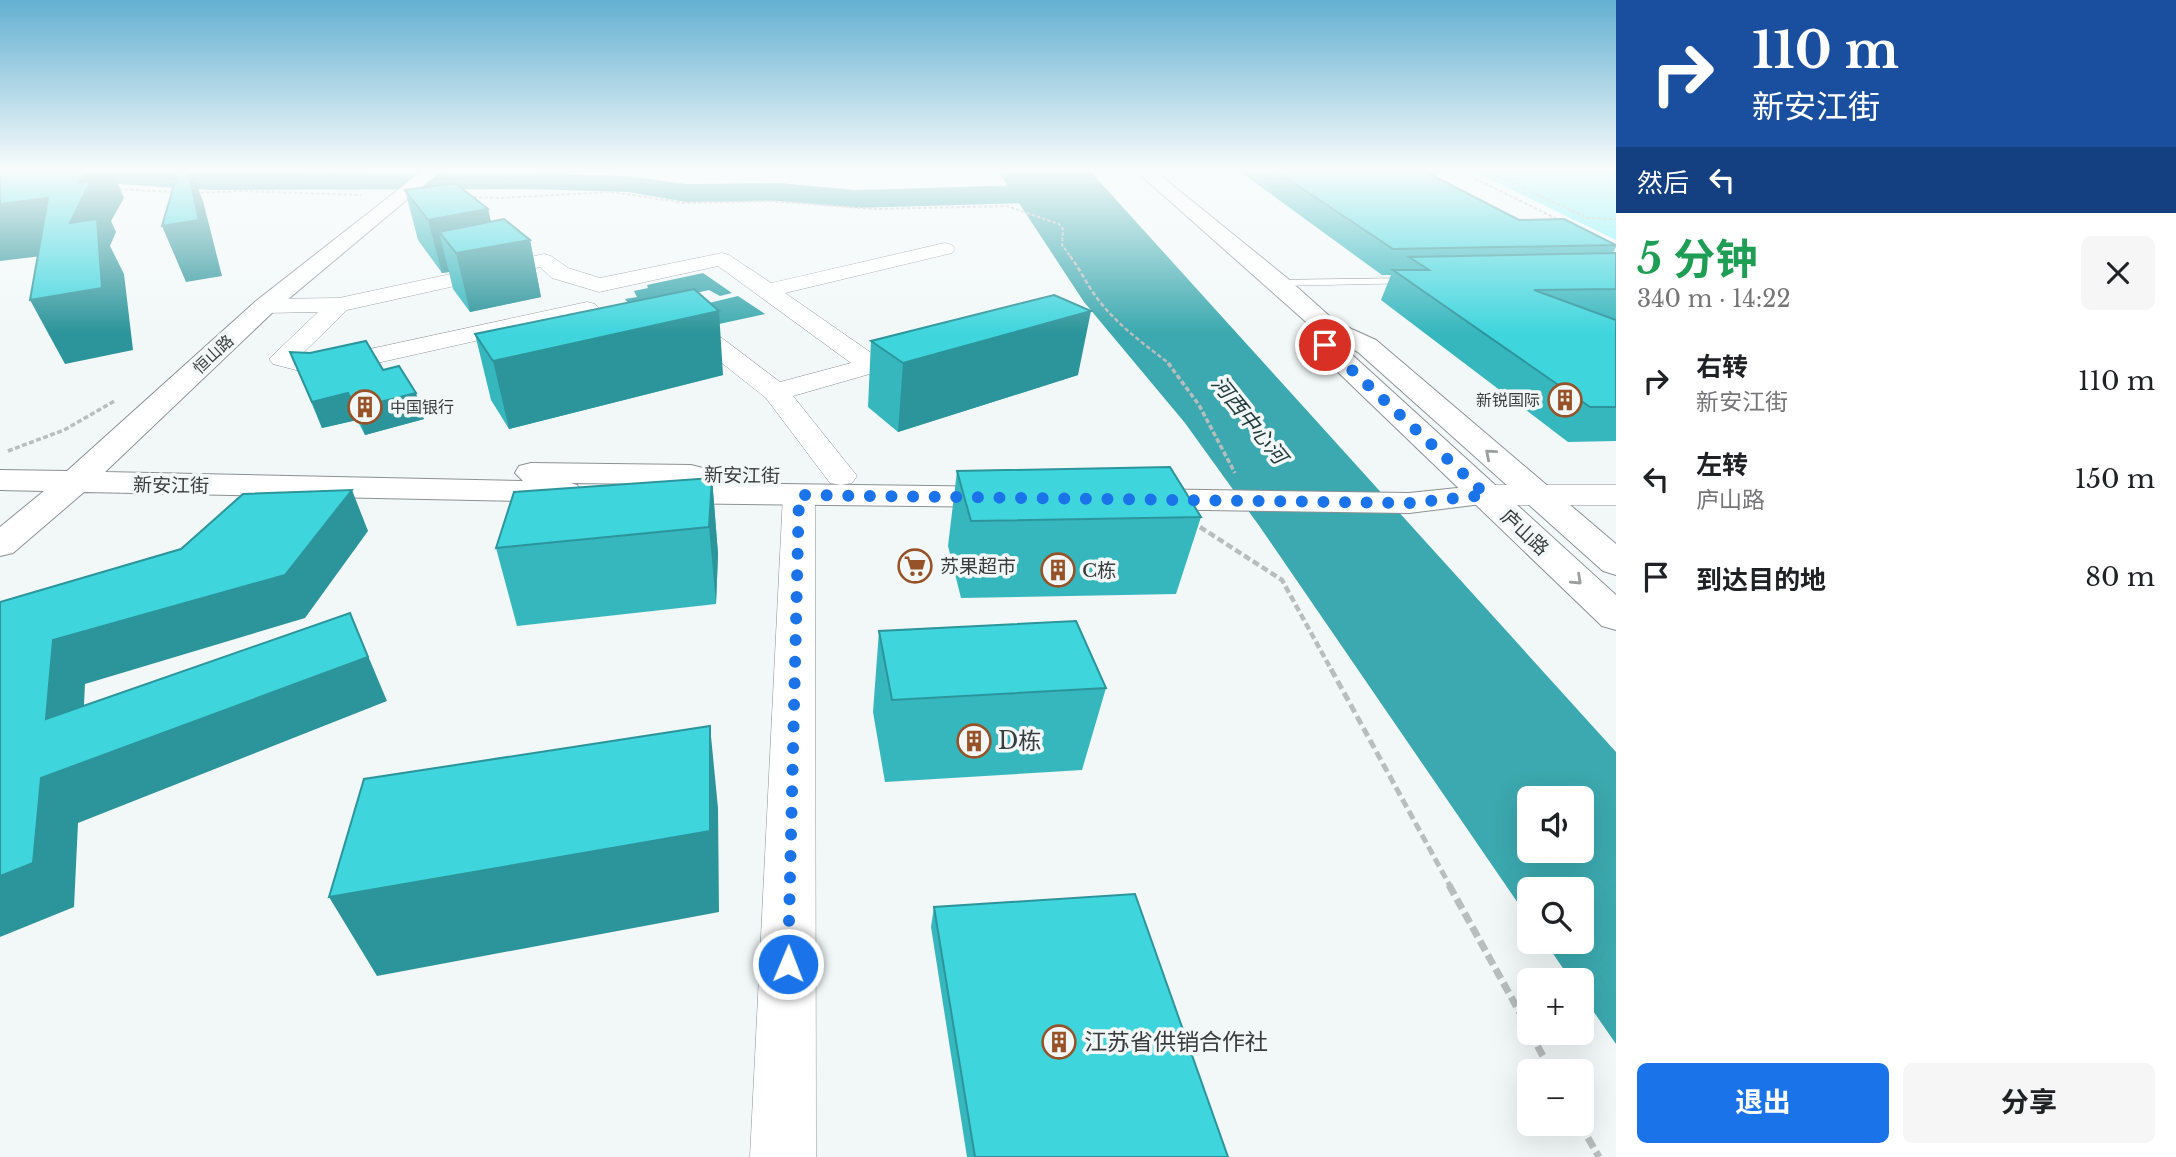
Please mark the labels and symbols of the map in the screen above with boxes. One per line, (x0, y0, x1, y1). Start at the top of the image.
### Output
pin (1295, 315, 1355, 375)
street label: 恒山路 (189, 330, 237, 378)
water label: 河西中心河 (1206, 371, 1295, 472)
building icon: 新锐国际 (1546, 381, 1584, 419)
building icon: 中国银行 (346, 388, 384, 426)
place label: 新锐国际 (1476, 390, 1540, 410)
place label: 中国银行 (390, 397, 454, 417)
one-way arrow (1486, 450, 1499, 462)
street label: 新安江街 (704, 463, 780, 488)
street label: 新安江街 (133, 473, 209, 498)
street label: 庐山路 (1496, 505, 1553, 560)
supermarket icon: 苏果超市 (896, 547, 934, 585)
building icon: C栋 (1039, 551, 1077, 589)
place label: 苏果超市 (940, 555, 1016, 578)
place label: C栋 (1082, 559, 1116, 582)
one-way arrow (1569, 572, 1582, 584)
building icon: D栋 (955, 722, 993, 760)
place label: D栋 (998, 727, 1041, 755)
position arrow (751, 927, 825, 1001)
building icon: 江苏省供销合作社 (1040, 1023, 1078, 1061)
place label: 江苏省供销合作社 (1084, 1028, 1268, 1056)

